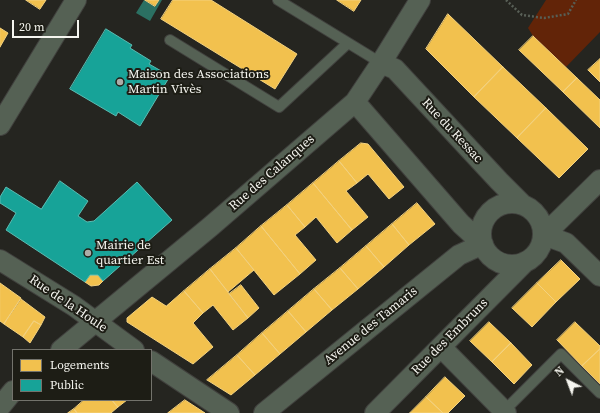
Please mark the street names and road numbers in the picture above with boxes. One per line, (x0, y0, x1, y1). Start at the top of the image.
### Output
street label: Rue du Ressac (418, 96, 486, 166)
street label: Rue des Calanques (226, 132, 318, 214)
street label: Rue de la Houle (26, 272, 110, 336)
street label: Avenue des Tamaris (321, 284, 421, 368)
street label: Rue des Embruns (409, 296, 491, 378)

